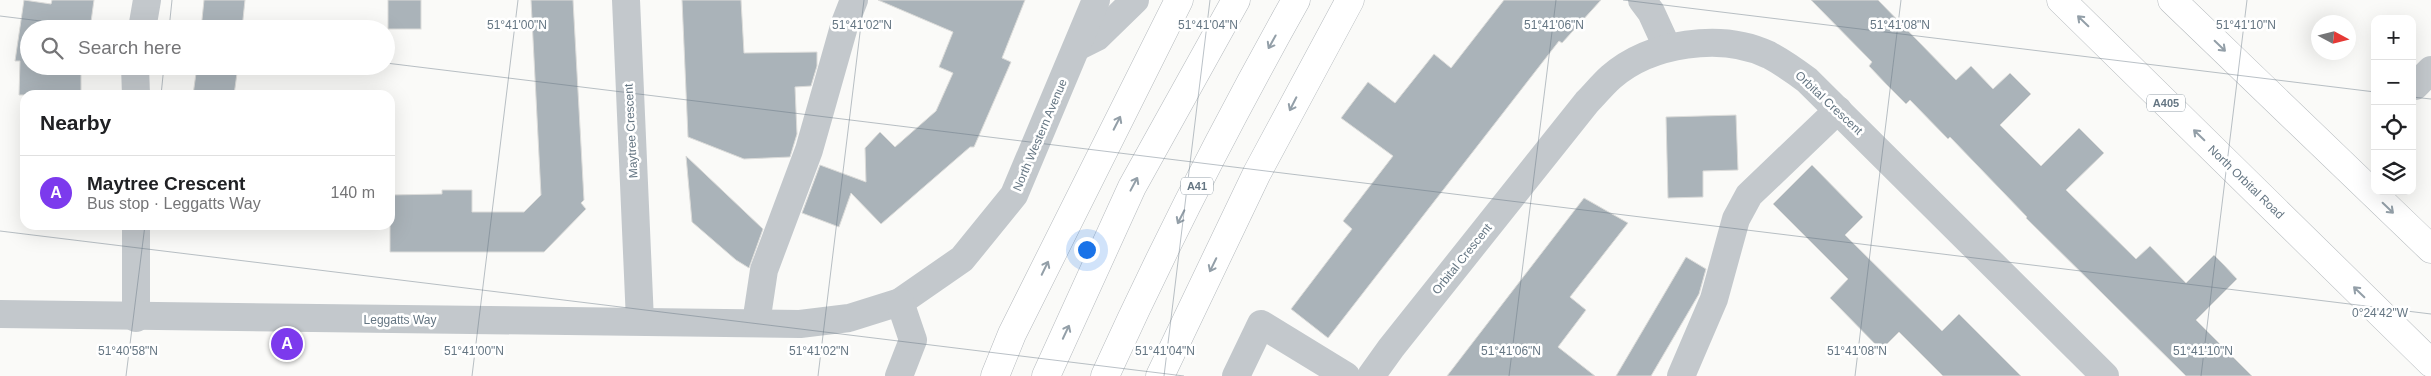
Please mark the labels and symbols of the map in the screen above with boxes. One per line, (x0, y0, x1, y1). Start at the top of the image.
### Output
one-way arrow (2077, 15, 2089, 27)
north arrow (2311, 15, 2356, 60)
text: 51°41'00"N (487, 18, 547, 32)
text: 51°41'02"N (832, 18, 892, 32)
text: 51°41'04"N (1178, 18, 1238, 32)
text: 51°41'06"N (1524, 18, 1584, 32)
text: 51°41'08"N (1870, 18, 1930, 32)
text: 51°41'10"N (2216, 18, 2276, 32)
one-way arrow (1267, 35, 1277, 49)
one-way arrow (2214, 40, 2227, 52)
street label: Orbital Crescent (1793, 68, 1866, 138)
street label: North Western Avenue (1010, 77, 1070, 193)
street label: Maytree Crescent (621, 83, 640, 179)
road number: A405 (2147, 95, 2185, 112)
one-way arrow (1288, 97, 1298, 112)
one-way arrow (1112, 115, 1122, 130)
one-way arrow (2193, 129, 2205, 141)
street label: North Orbital Road (2205, 142, 2287, 222)
one-way arrow (1130, 177, 1139, 192)
road number: A41 (1181, 178, 1213, 195)
one-way arrow (2382, 201, 2394, 213)
one-way arrow (1176, 210, 1186, 225)
street label: Orbital Crescent (1429, 220, 1495, 297)
your location (1074, 237, 1100, 263)
one-way arrow (1207, 257, 1217, 272)
one-way arrow (1040, 261, 1050, 276)
one-way arrow (2352, 286, 2365, 298)
text: 0°24'42"W (2352, 306, 2409, 320)
street label: Leggatts Way (364, 313, 436, 327)
pin: A (271, 325, 303, 363)
one-way arrow (1062, 325, 1071, 340)
text: 51°40'58"N (98, 344, 158, 358)
text: 51°41'00"N (444, 344, 504, 358)
text: 51°41'02"N (789, 344, 849, 358)
text: 51°41'04"N (1135, 344, 1195, 358)
text: 51°41'06"N (1481, 344, 1541, 358)
text: 51°41'08"N (1827, 344, 1887, 358)
text: 51°41'10"N (2173, 344, 2233, 358)

